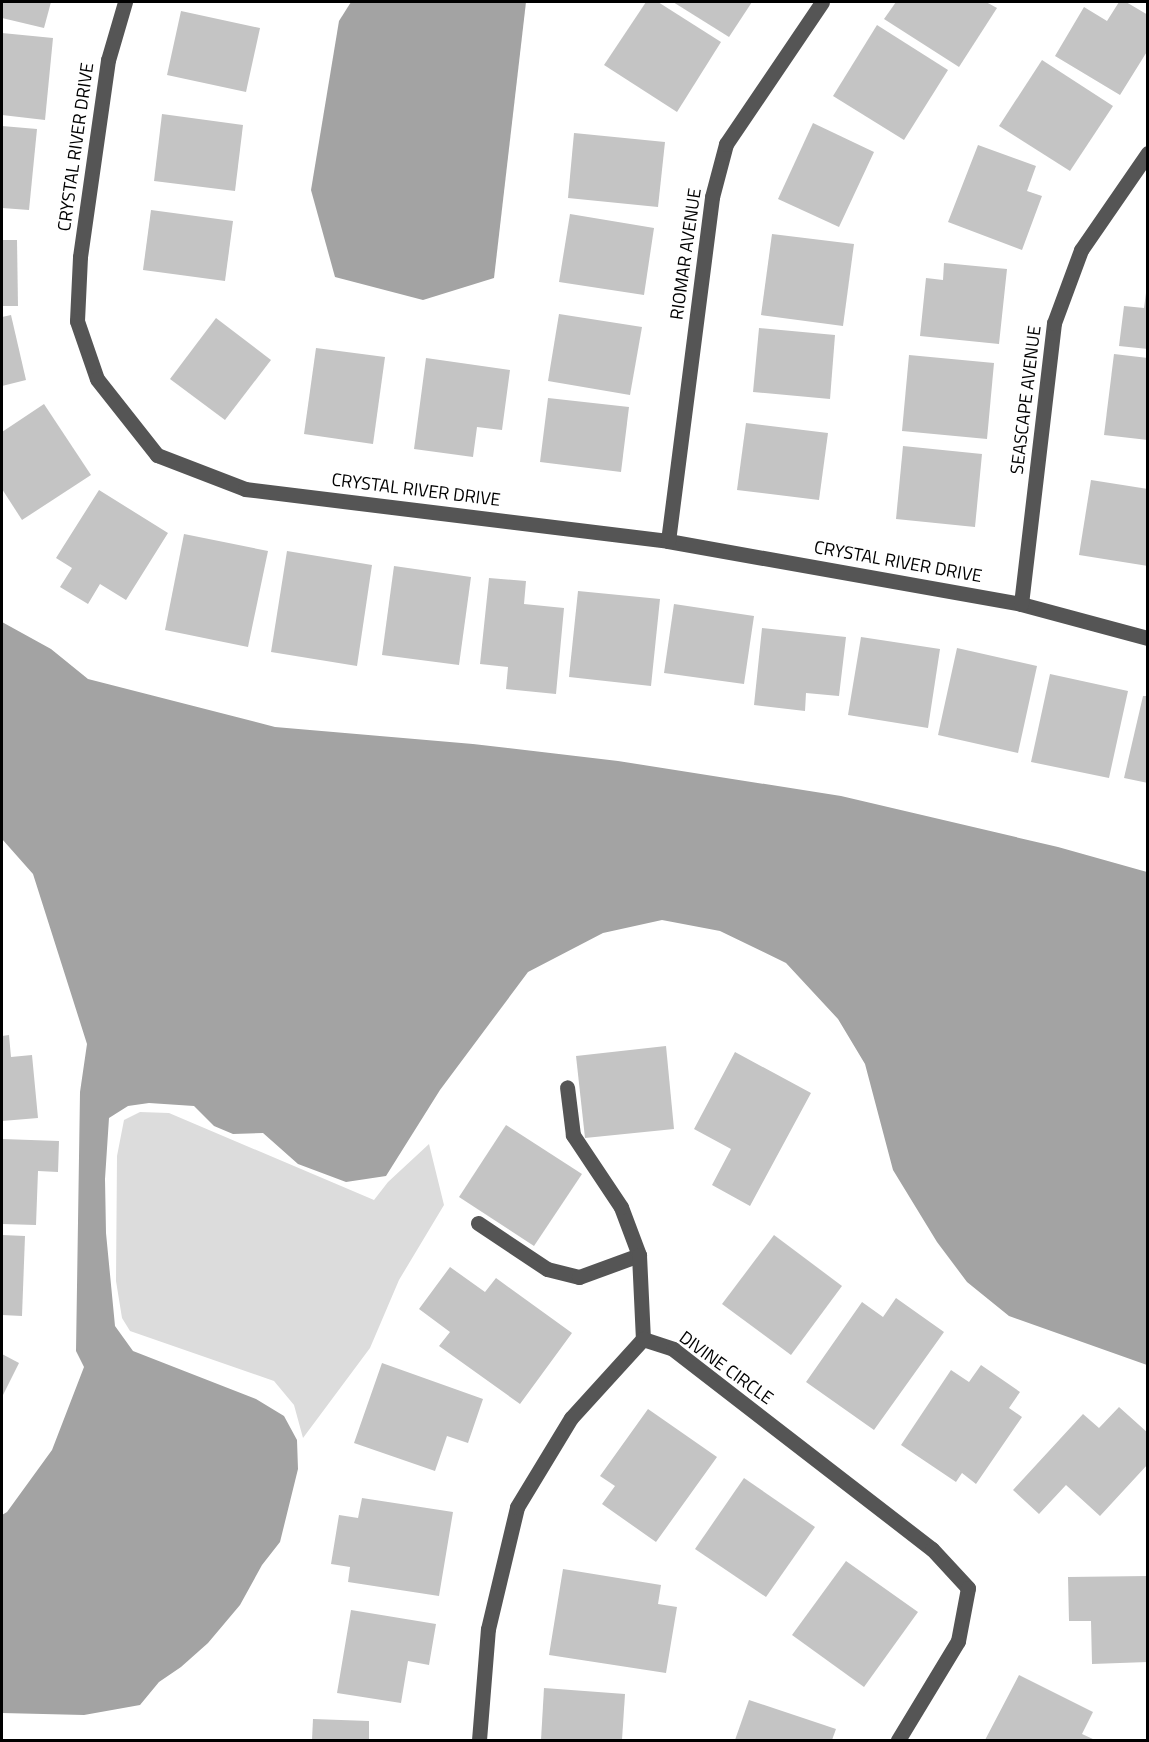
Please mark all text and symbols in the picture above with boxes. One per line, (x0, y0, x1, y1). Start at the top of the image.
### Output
street label: CRYSTAL RIVER DRIVE (53, 61, 99, 233)
street label: RIOMAR AVENUE (666, 187, 706, 321)
street label: SEASCAPE AVENUE (1006, 324, 1046, 476)
street label: CRYSTAL RIVER DRIVE (330, 469, 502, 511)
street label: CRYSTAL RIVER DRIVE (812, 537, 984, 587)
street label: DIVINE CIRCLE (675, 1327, 777, 1409)

